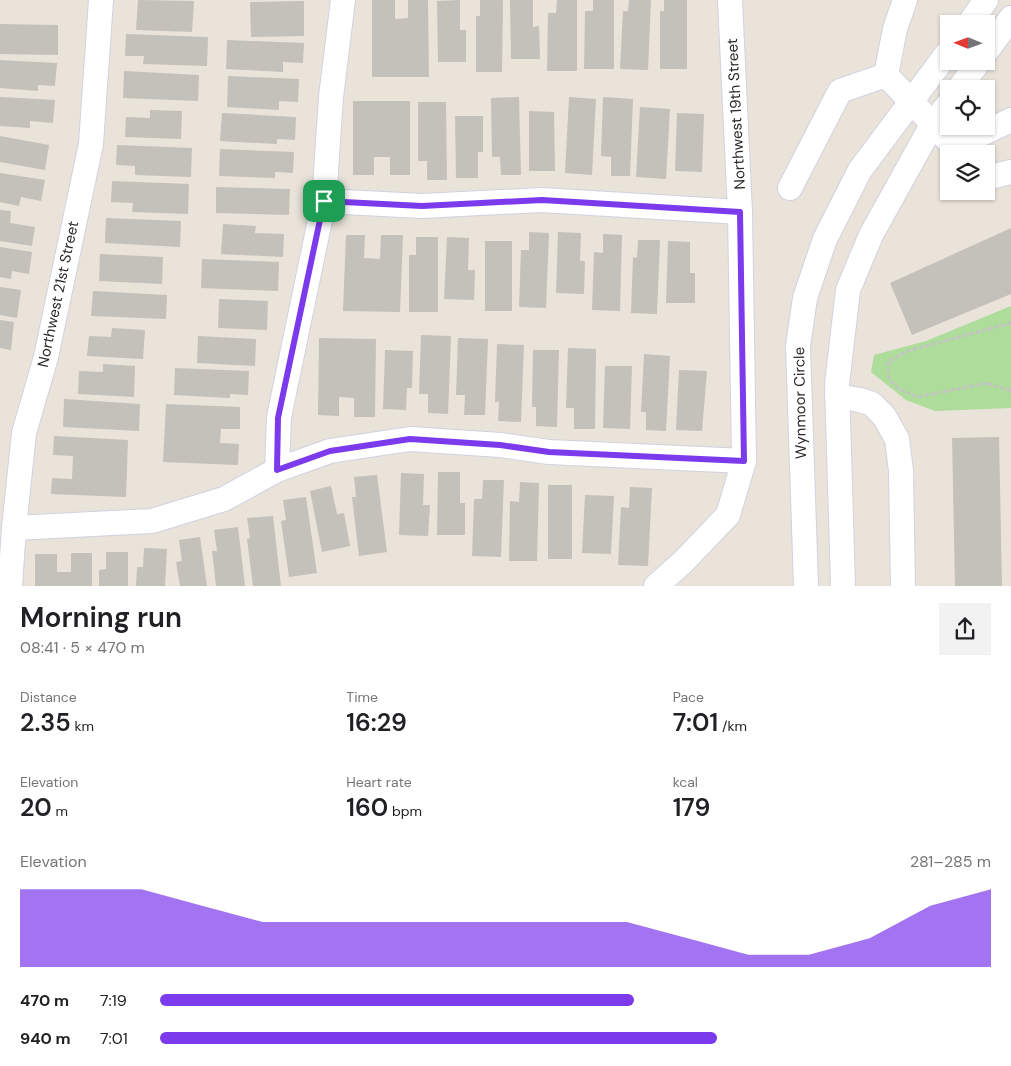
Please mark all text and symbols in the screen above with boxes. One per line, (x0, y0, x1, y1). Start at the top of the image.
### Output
north arrow (940, 15, 995, 70)
map controls (940, 15, 995, 200)
street label: Northwest 19th Street (722, 38, 750, 190)
button: locate (940, 80, 995, 135)
button: layers (940, 145, 995, 200)
pin (303, 180, 345, 222)
icon: arrive (310, 187, 338, 215)
street label: Northwest 21st Street (33, 219, 83, 369)
street label: Wynmoor Circle (789, 347, 811, 459)
text: Morning run (20, 599, 182, 636)
button: share (939, 603, 991, 655)
text: 08:41 · 5 × 470 m (20, 637, 145, 658)
text: Distance (20, 688, 77, 706)
text: Time (346, 688, 378, 706)
text: Pace (673, 688, 704, 706)
text: 2.35 (20, 706, 71, 739)
text: 16:29 (346, 706, 407, 739)
text: 7:01 (673, 706, 718, 739)
text: km (71, 717, 94, 735)
text: /km (718, 717, 747, 735)
text: Elevation (20, 773, 78, 791)
text: Heart rate (346, 773, 412, 791)
text: kcal (673, 773, 698, 791)
text: 20 (20, 791, 52, 824)
text: 160 (346, 791, 388, 824)
text: 179 (673, 791, 710, 824)
text: m (52, 802, 68, 820)
text: bpm (388, 802, 422, 820)
text: Elevation (20, 851, 87, 872)
text: 281–285 m (910, 851, 991, 872)
text: 470 m (20, 990, 69, 1011)
text: 7:19 (100, 990, 127, 1011)
text: 940 m (20, 1028, 71, 1049)
text: 7:01 (100, 1028, 128, 1049)

